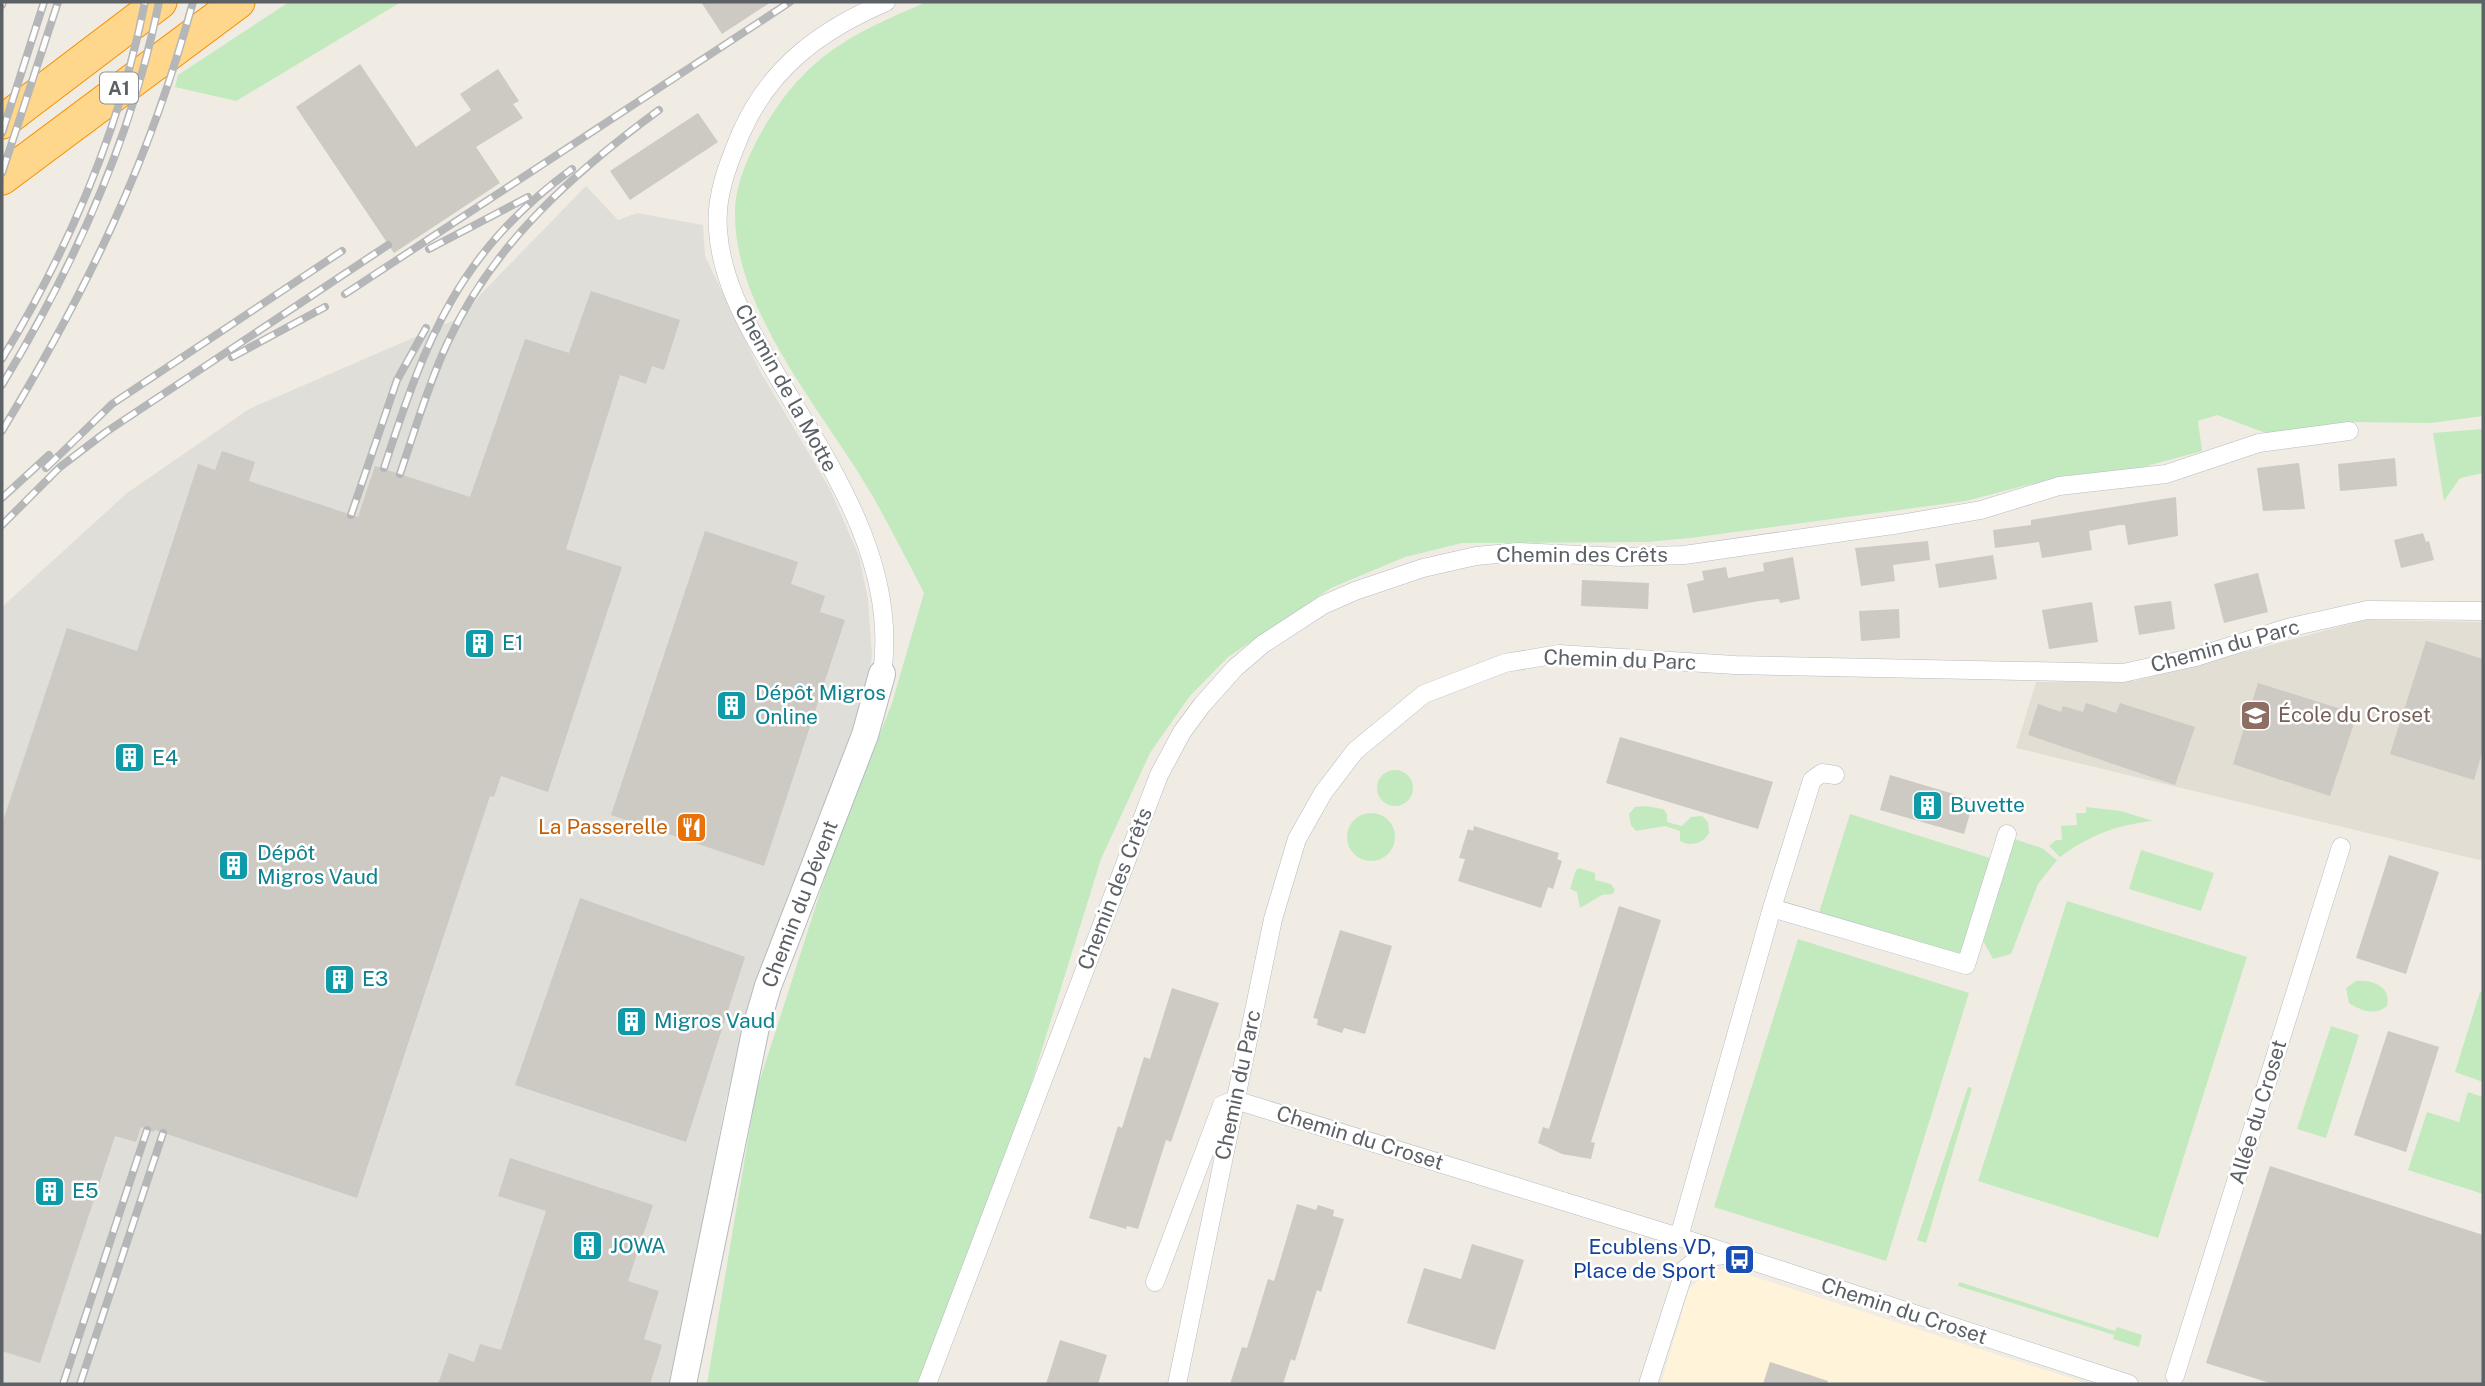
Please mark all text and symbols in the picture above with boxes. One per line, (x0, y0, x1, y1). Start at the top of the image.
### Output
road number: A1 (100, 72, 138, 104)
street label: Chemin de la Motte (730, 299, 843, 476)
street label: Chemin des Crêts (1496, 542, 1668, 567)
street label: Chemin du Parc (2148, 614, 2302, 677)
building icon: E1 (462, 626, 496, 660)
place label: E1 (502, 630, 524, 655)
street label: Chemin du Parc (1543, 644, 1697, 675)
place label: Dépôt Migros Online (755, 680, 886, 729)
building icon: Dépôt Migros Online (715, 688, 749, 722)
school or university icon: École du Croset (2238, 698, 2272, 732)
place label: École du Croset (2278, 702, 2431, 727)
building icon: E4 (112, 741, 146, 775)
place label: E4 (152, 745, 178, 770)
building icon: Buvette (1910, 788, 1944, 822)
place label: Buvette (1950, 792, 2025, 817)
street label: Chemin des Crêts (1072, 804, 1157, 973)
restaurant icon: La Passerelle (674, 810, 708, 844)
place label: La Passerelle (538, 814, 668, 839)
street label: Chemin du Dévent (756, 817, 843, 991)
place label: Dépôt Migros Vaud (257, 840, 378, 889)
building icon: Dépôt Migros Vaud (217, 848, 251, 882)
building icon: E3 (322, 962, 356, 996)
place label: E3 (362, 966, 388, 991)
building icon: Migros Vaud (614, 1004, 648, 1038)
street label: Chemin du Parc (1209, 1007, 1266, 1162)
place label: Migros Vaud (654, 1008, 775, 1033)
street label: Allée du Croset (2224, 1037, 2291, 1187)
street label: Chemin du Croset (1274, 1100, 1447, 1175)
building icon: E5 (32, 1174, 66, 1208)
place label: E5 (72, 1178, 98, 1203)
building icon: JOWA (570, 1229, 604, 1263)
place label: JOWA (610, 1233, 666, 1258)
place label: Ecublens VD, Place de Sport (1573, 1234, 1716, 1283)
bus stop icon: Ecublens VD, Place de Sport (1722, 1242, 1756, 1276)
street label: Chemin du Croset (1818, 1272, 1990, 1349)

